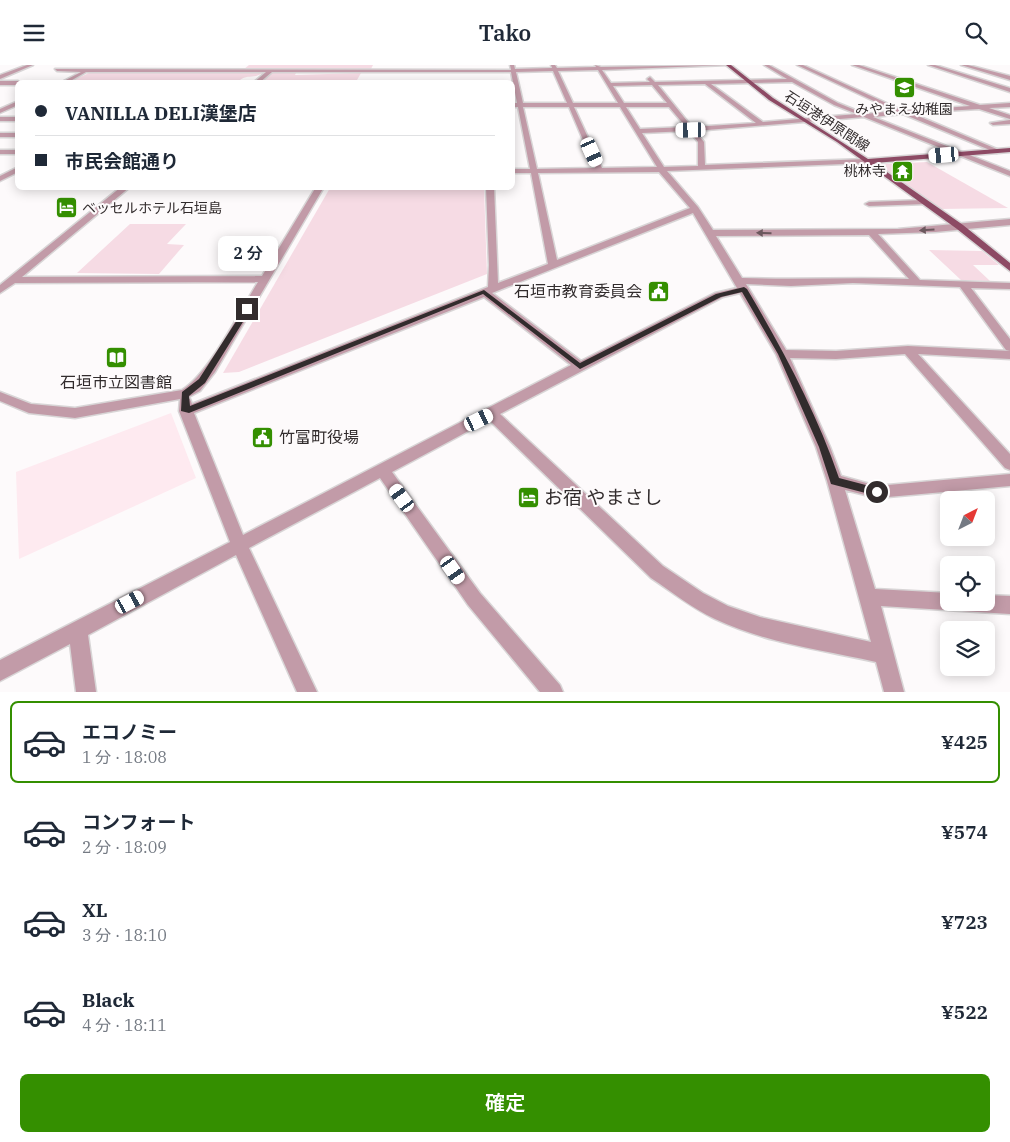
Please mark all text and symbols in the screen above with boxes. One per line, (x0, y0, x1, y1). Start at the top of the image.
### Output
text: Tako (479, 18, 531, 47)
icon: menu (20, 19, 48, 47)
icon: search (962, 19, 990, 47)
school or university icon: みやまえ幼稚園 (892, 75, 916, 99)
street label: 石垣港伊原間線 (781, 87, 873, 155)
place label: みやまえ幼稚園 (855, 100, 953, 118)
text: VANILLA DELI漢堡店 (65, 101, 257, 125)
car (675, 122, 706, 138)
car (579, 135, 604, 169)
car (928, 146, 959, 164)
text: 市民会館通り (65, 149, 179, 173)
temple icon: 桃林寺 (890, 159, 914, 183)
place label: 桃林寺 (844, 162, 886, 180)
hotel icon: ベッセルホテル石垣島 (54, 196, 78, 220)
place label: ベッセルホテル石垣島 (82, 199, 222, 217)
one-way arrow (918, 227, 934, 235)
one-way arrow (756, 229, 772, 237)
callout: 2 分 (217, 237, 277, 271)
text: 2 分 (233, 243, 263, 263)
public building icon: 石垣市教育委員会 (646, 279, 670, 303)
place label: 石垣市教育委員会 (514, 281, 642, 301)
route end (236, 298, 258, 320)
library icon: 石垣市立図書館 (104, 346, 128, 370)
place label: 石垣市立図書館 (60, 372, 172, 392)
car (462, 407, 495, 433)
public building icon: 竹富町役場 (251, 425, 275, 449)
place label: 竹富町役場 (279, 427, 359, 447)
car (387, 481, 416, 515)
route start (866, 481, 888, 503)
hotel icon: お宿 やまさし (516, 485, 540, 509)
place label: お宿 やまさし (544, 485, 662, 509)
north arrow (940, 491, 995, 546)
map controls (940, 491, 995, 676)
car (438, 553, 467, 587)
button: locate (940, 556, 995, 611)
car (113, 588, 146, 616)
button: layers (940, 621, 995, 676)
icon: car (22, 720, 67, 765)
text: エコノミー (82, 720, 177, 744)
text: ¥425 (941, 730, 988, 754)
text: 1 分 · 18:08 (82, 747, 167, 767)
icon: car (22, 810, 67, 855)
text: コンフォート (82, 810, 195, 834)
text: ¥574 (941, 820, 988, 844)
text: 2 分 · 18:09 (82, 837, 167, 857)
text: XL (82, 898, 108, 922)
icon: car (22, 900, 67, 945)
text: ¥723 (941, 910, 988, 934)
text: 3 分 · 18:10 (82, 925, 167, 945)
text: Black (82, 988, 134, 1012)
icon: car (22, 990, 67, 1035)
text: ¥522 (941, 1000, 988, 1024)
text: 4 分 · 18:11 (82, 1015, 167, 1035)
button: 確定 (20, 1074, 990, 1132)

